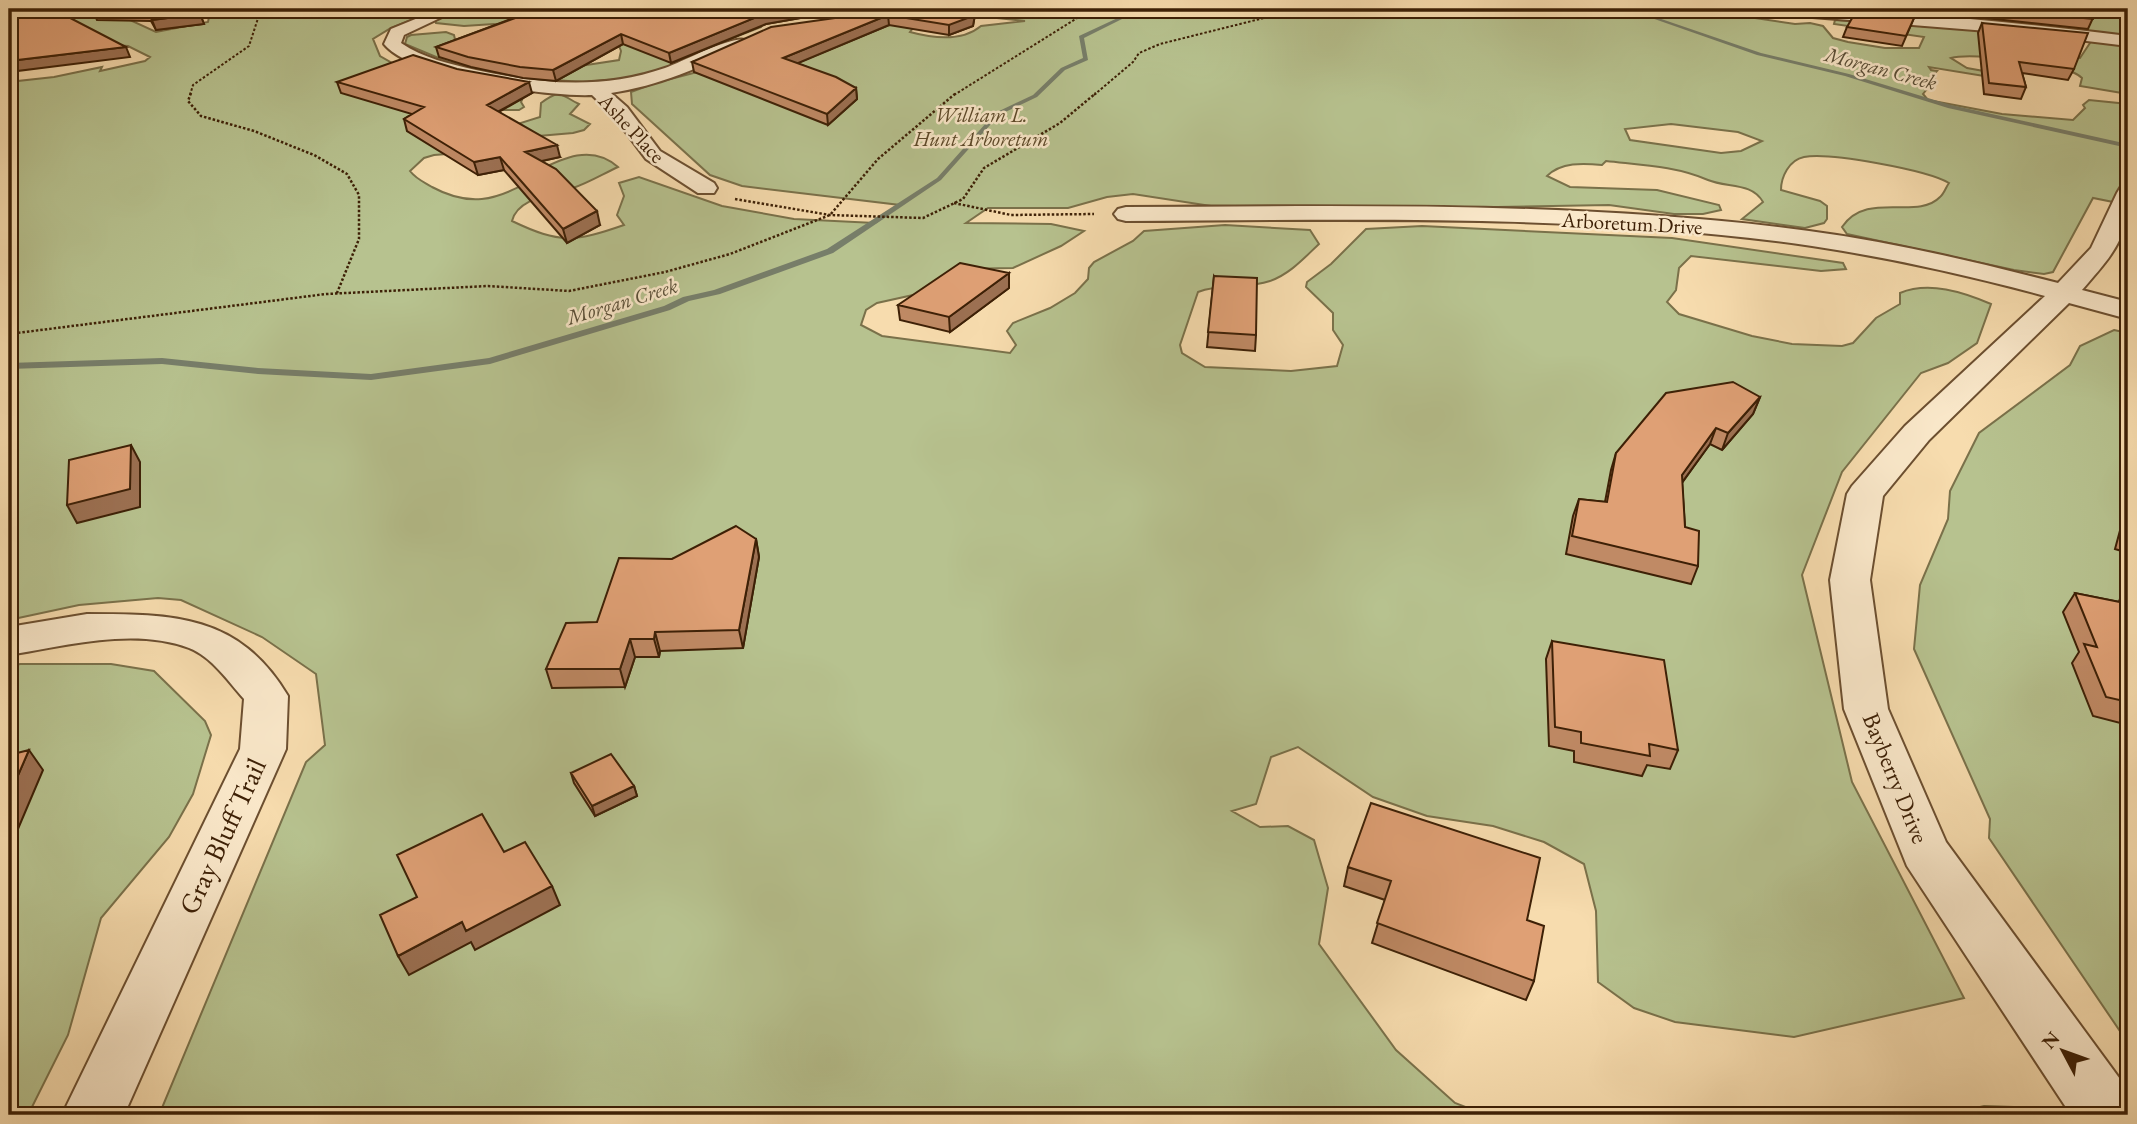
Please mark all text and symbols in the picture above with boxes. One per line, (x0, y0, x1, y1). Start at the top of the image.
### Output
water label: Morgan Creek (1820, 40, 1940, 96)
street label: Ashe Place (592, 87, 671, 169)
park label: William L. Hunt Arboretum (913, 101, 1048, 152)
street label: Arboretum Drive (1560, 206, 1703, 240)
water label: Morgan Creek (561, 271, 681, 331)
street label: Bayberry Drive (1856, 708, 1936, 848)
street label: Gray Bluff Trail (170, 752, 274, 920)
north arrow (2028, 1016, 2098, 1086)
text: N (2036, 1026, 2065, 1054)

